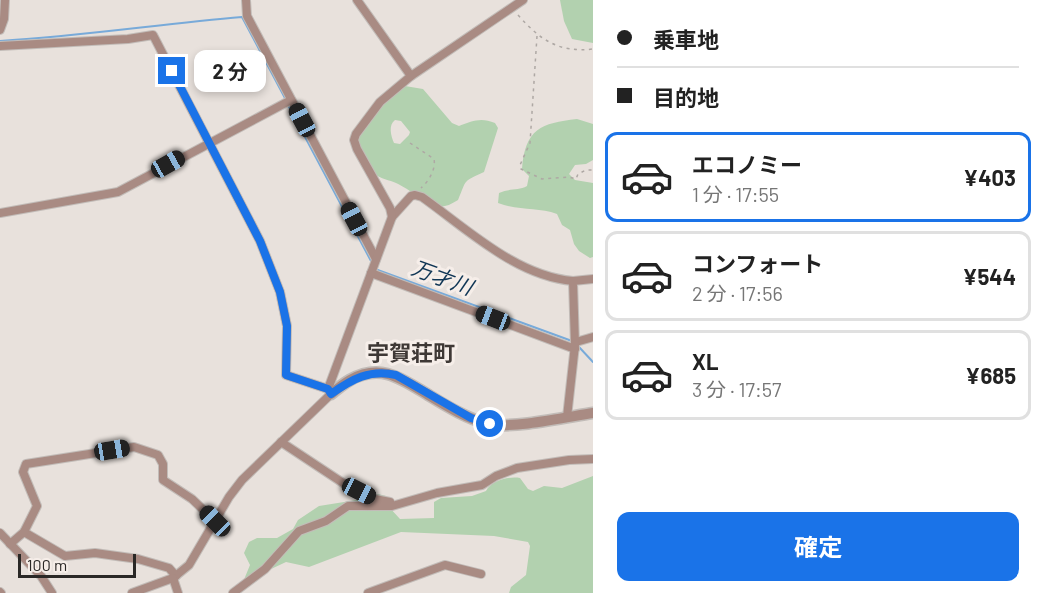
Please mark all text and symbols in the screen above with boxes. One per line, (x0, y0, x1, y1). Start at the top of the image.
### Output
text: 乗車地 (653, 26, 719, 52)
callout: 2 分 (193, 50, 265, 92)
route end (158, 57, 185, 84)
text: 2 分 (212, 59, 248, 83)
text: 目的地 (653, 84, 719, 110)
car (286, 100, 318, 140)
car (148, 147, 188, 181)
icon: car (620, 150, 674, 204)
text: エコノミー (692, 151, 802, 177)
text: ¥403 (963, 164, 1016, 190)
text: 1 分 · 17:55 (692, 182, 779, 206)
car (338, 199, 370, 239)
icon: car (620, 249, 674, 303)
text: コンフォート (692, 250, 823, 276)
water label: 万才川 (409, 254, 478, 300)
text: ¥544 (962, 263, 1016, 289)
text: 2 分 · 17:56 (692, 281, 783, 305)
car (473, 303, 513, 333)
district label: 宇賀荘町 (367, 339, 455, 365)
icon: car (620, 348, 674, 402)
text: XL (692, 348, 718, 374)
text: ¥685 (965, 362, 1016, 388)
text: 3 分 · 17:57 (692, 377, 781, 401)
route start (476, 410, 503, 437)
car (93, 438, 131, 462)
car (339, 475, 379, 507)
car (196, 502, 234, 540)
button: 確定 (617, 512, 1019, 581)
scale bar (18, 551, 136, 578)
text: 100 m (27, 555, 67, 574)

